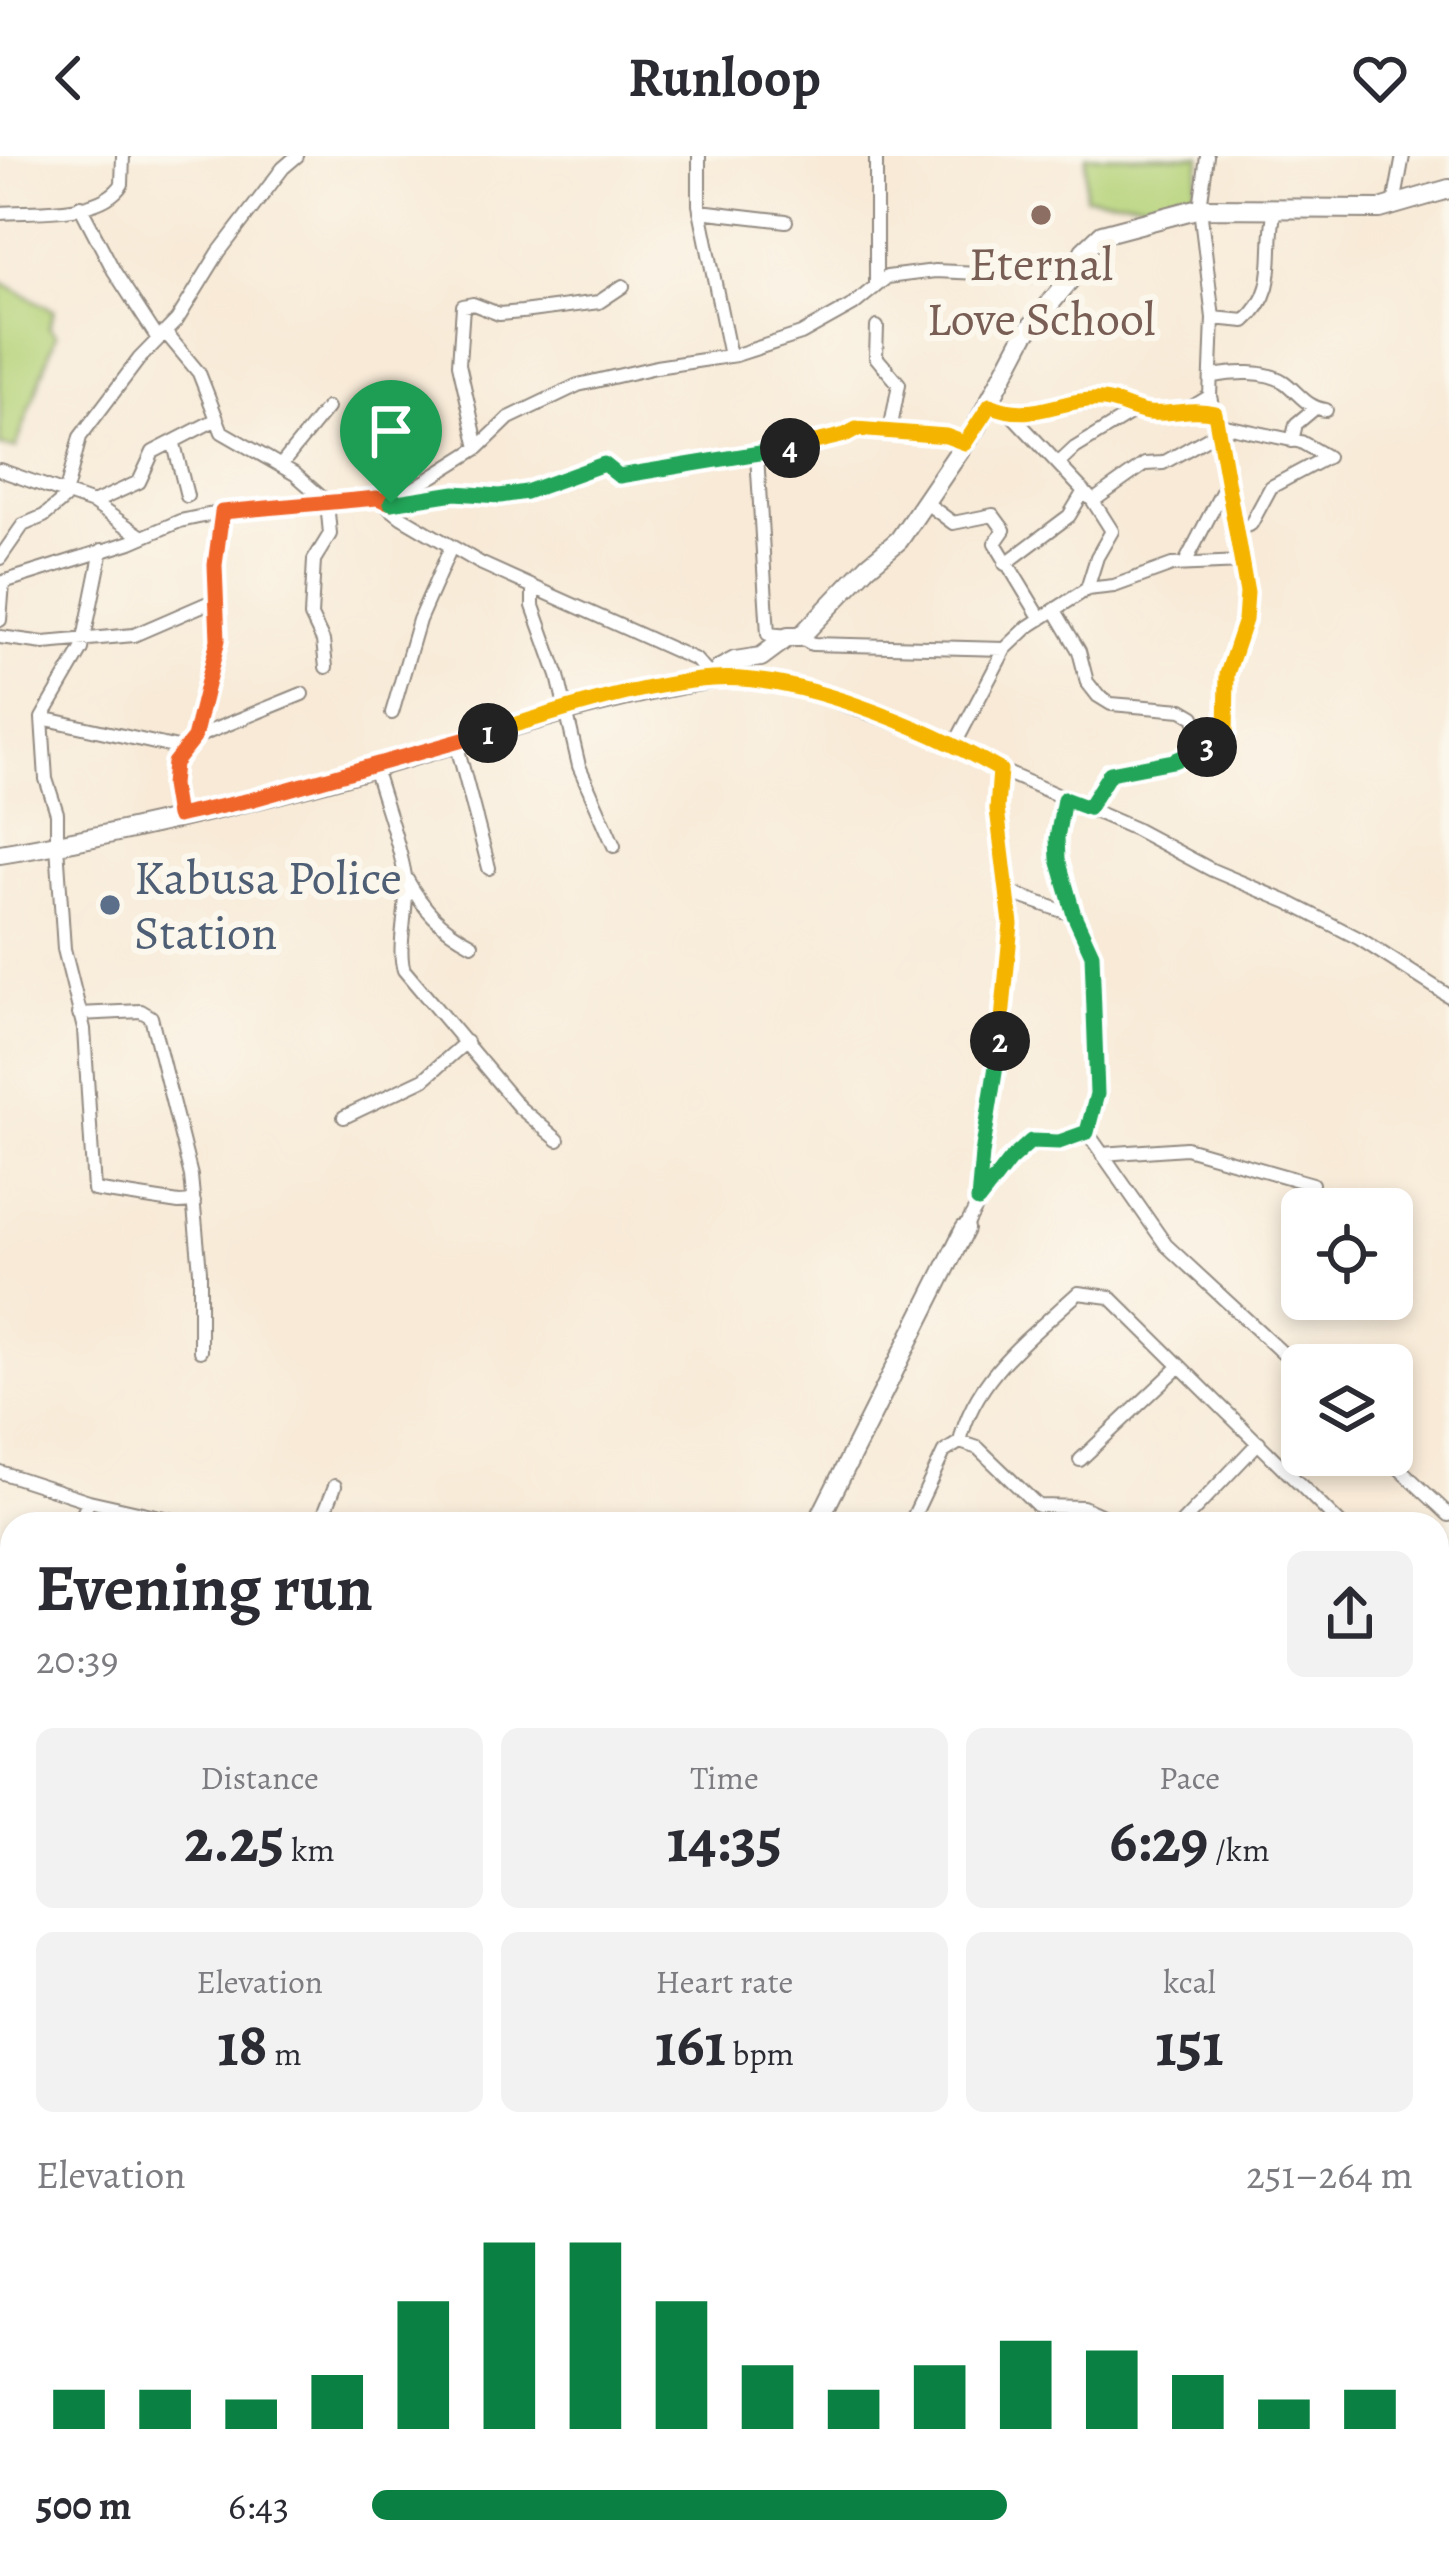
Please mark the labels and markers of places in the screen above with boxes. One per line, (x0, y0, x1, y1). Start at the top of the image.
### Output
marker: Eternal Love School (1028, 202, 1054, 228)
place label: Eternal Love School (926, 231, 1156, 352)
pin (340, 380, 442, 503)
pin: 4 (760, 418, 820, 478)
pin: 1 (458, 703, 518, 763)
pin: 3 (1177, 717, 1237, 777)
place label: Kabusa Police Station (134, 845, 402, 966)
marker: Kabusa Police Station (97, 892, 123, 918)
pin: 2 (970, 1011, 1030, 1071)

